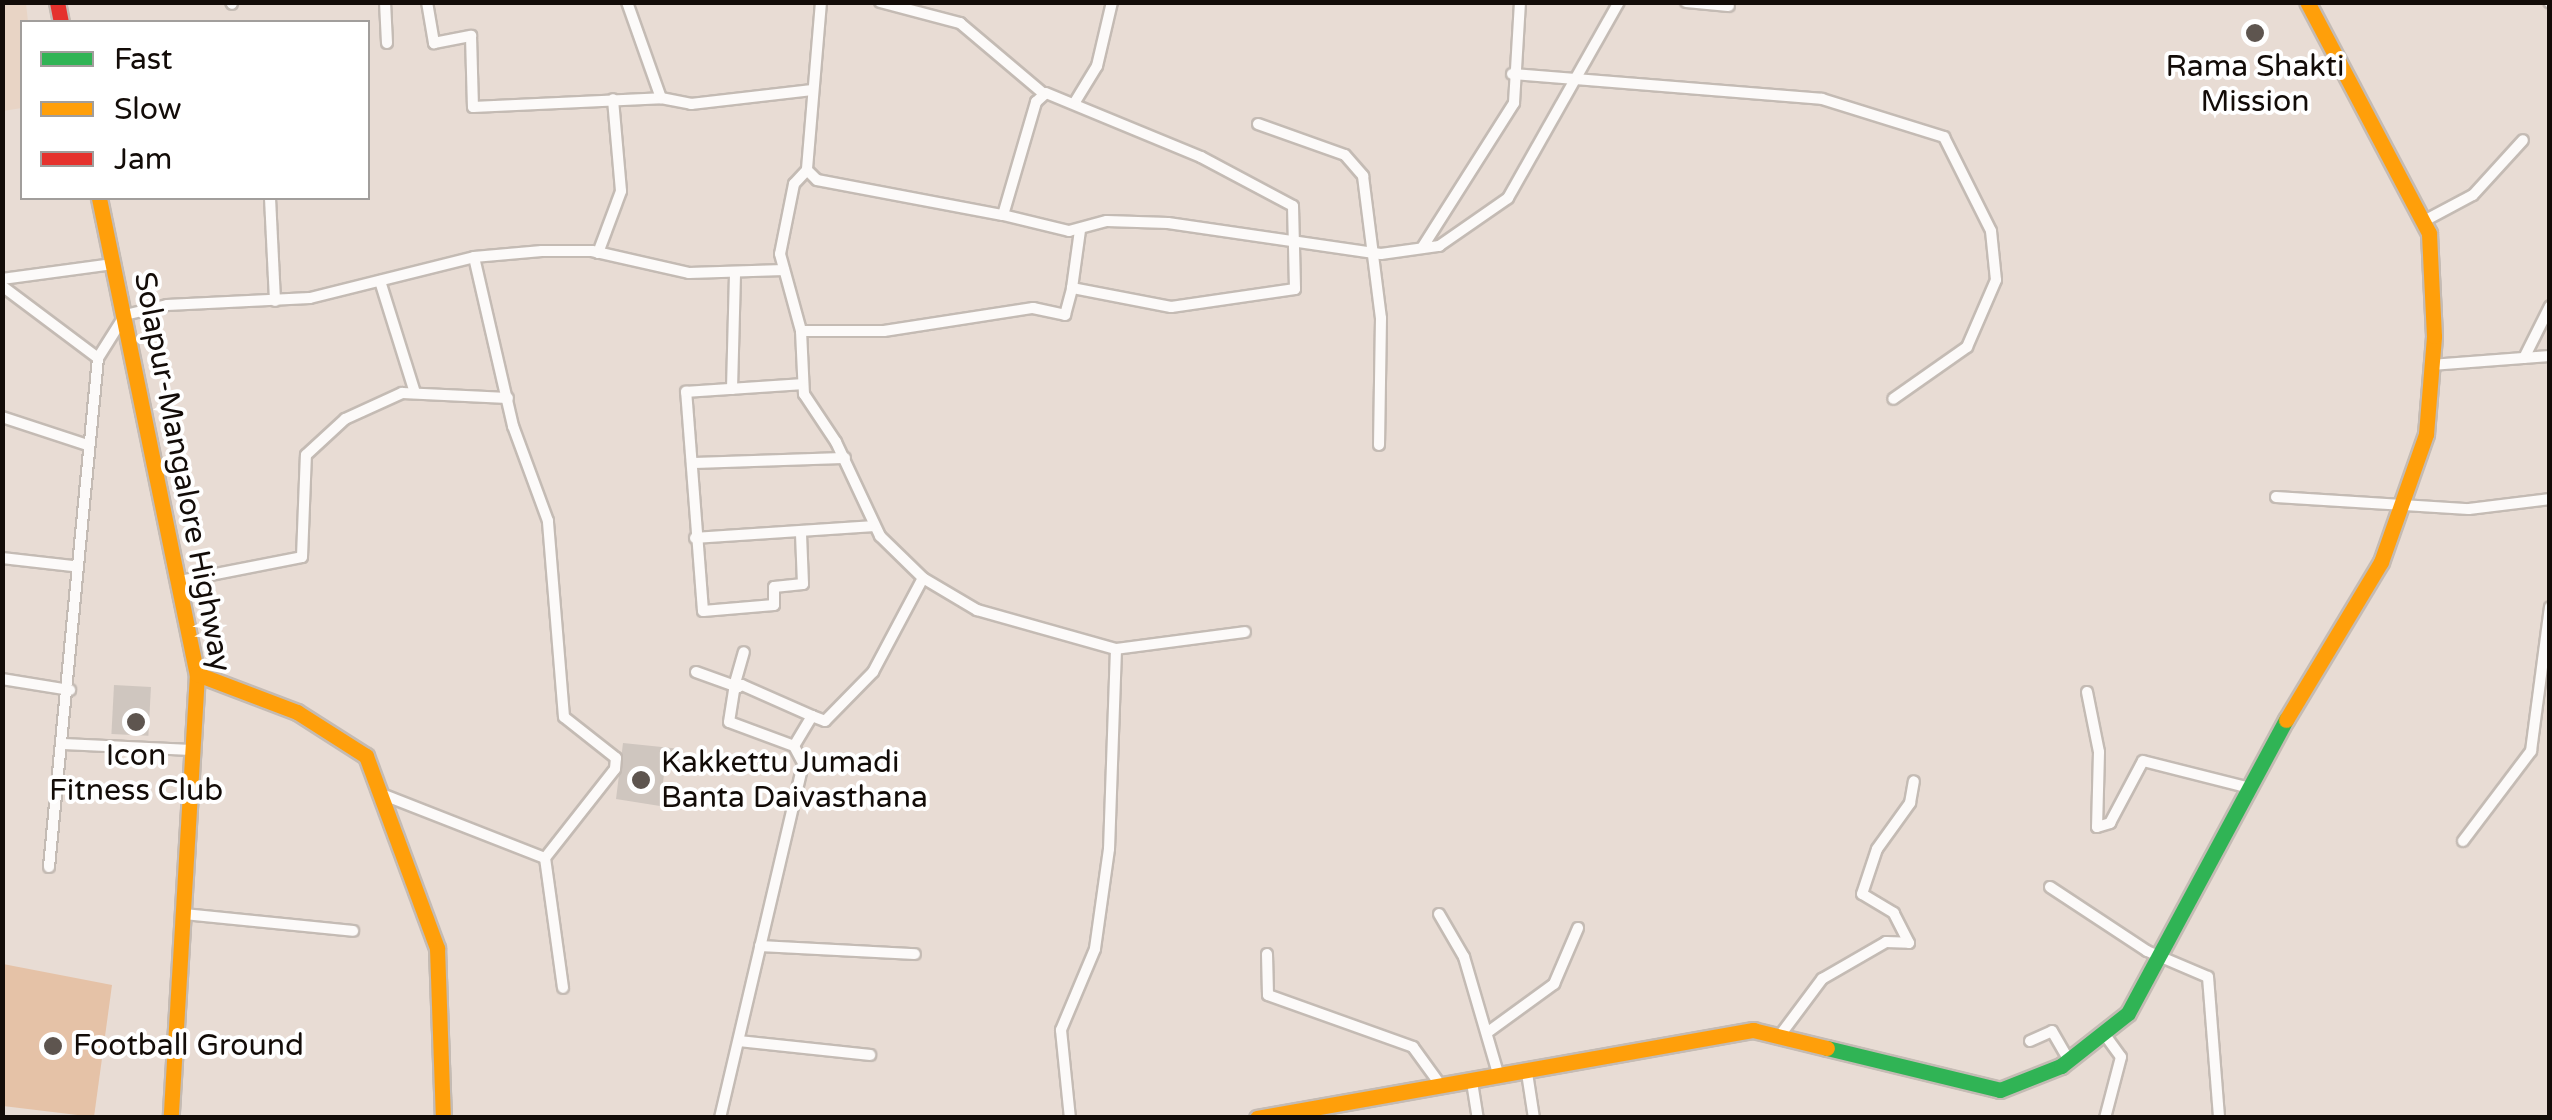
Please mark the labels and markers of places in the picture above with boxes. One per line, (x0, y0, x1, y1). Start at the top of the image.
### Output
marker: Rama Shakti Mission (2244, 22, 2266, 44)
place label: Rama Shakti Mission (2165, 49, 2345, 120)
marker: Icon Fitness Club (125, 711, 147, 733)
place label: Icon Fitness Club (49, 738, 223, 808)
place label: Kakkettu Jumadi Banta Daivasthana (661, 745, 928, 816)
marker: Kakkettu Jumadi Banta Daivasthana (630, 769, 652, 791)
place label: Football Ground (73, 1028, 304, 1064)
marker: Football Ground (42, 1035, 64, 1057)

